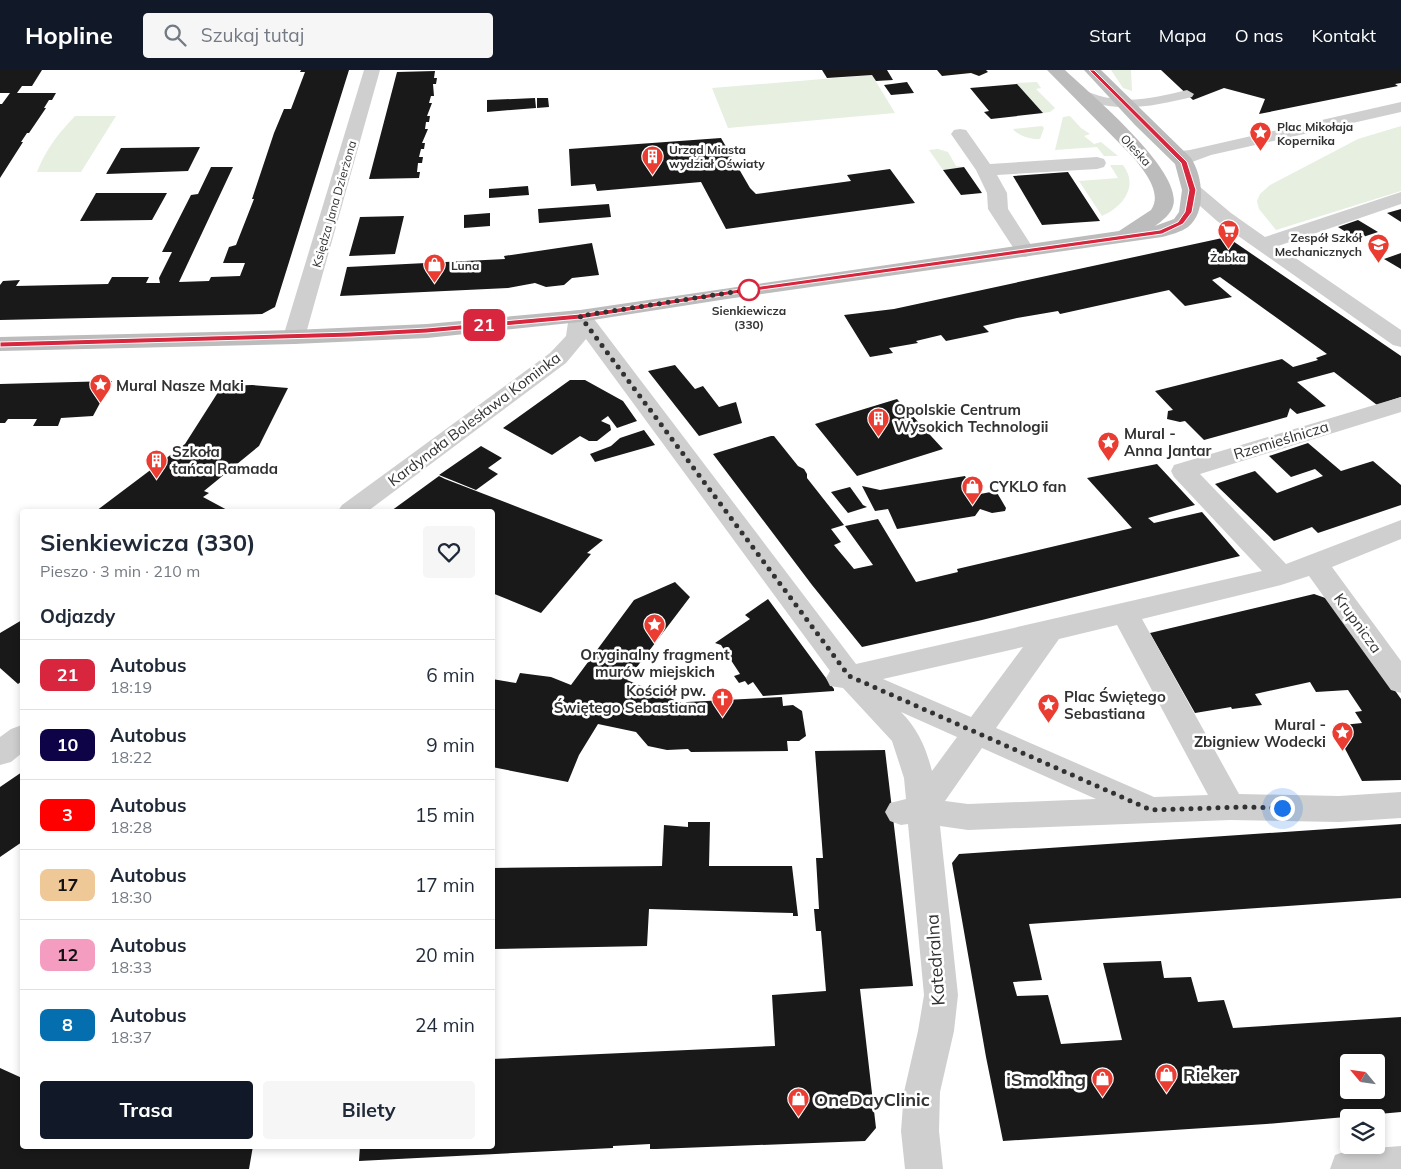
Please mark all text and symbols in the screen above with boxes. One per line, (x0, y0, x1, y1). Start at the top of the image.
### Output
search box (143, 13, 493, 58)
text: Hopline (25, 20, 113, 50)
icon: search (161, 21, 189, 49)
text: Szukaj tutaj (201, 23, 304, 47)
text: Start (1089, 24, 1131, 47)
text: Mapa (1159, 24, 1207, 47)
text: O nas (1235, 24, 1284, 47)
text: Kontakt (1312, 24, 1376, 47)
place label: Plac Mikołaja Kopernika (1277, 119, 1353, 148)
place icon: Plac Mikołaja Kopernika (1249, 121, 1273, 152)
street label: Oleska (1118, 131, 1154, 169)
street label: Księdza Jana Dzierżona (309, 139, 359, 269)
place label: Urząd Miasta wydział Oświaty (669, 142, 765, 171)
building icon: Urząd Miasta wydział Oświaty (641, 144, 665, 175)
supermarket icon: Żabka (1216, 218, 1240, 249)
place label: Zespół Szkół Mechanicznych (1275, 230, 1363, 259)
school or university icon: Zespół Szkół Mechanicznych (1366, 232, 1390, 263)
place label: Żabka (1210, 250, 1246, 265)
shop icon: Luna (423, 253, 447, 284)
place label: Luna (451, 258, 479, 273)
marker: Sienkiewicza (330) (738, 279, 760, 301)
place label: Sienkiewicza (330) (712, 303, 786, 332)
line badge: 21 (462, 309, 506, 341)
text: 21 (473, 313, 495, 336)
street label: Kardynała Bolesława Kominka (384, 348, 564, 490)
place icon: Mural Nasze Maki (88, 373, 112, 404)
place label: Mural Nasze Maki (116, 376, 244, 395)
place label: Opolskie Centrum Wysokich Technologii (894, 400, 1049, 436)
building icon: Opolskie Centrum Wysokich Technologii (866, 406, 890, 437)
street label: Rzemieślnicza (1231, 417, 1331, 463)
place label: Mural - Anna Jantar (1124, 424, 1212, 460)
place icon: Mural - Anna Jantar (1096, 430, 1120, 461)
place label: Szkoła tańca Ramada (172, 442, 278, 478)
building icon: Szkoła tańca Ramada (144, 448, 168, 479)
shop icon: CYKLO fan (961, 474, 985, 505)
place label: CYKLO fan (989, 477, 1066, 496)
button: heart (423, 526, 475, 578)
text: Sienkiewicza (330) (40, 527, 256, 557)
text: Pieszo · 3 min · 210 m (40, 561, 200, 581)
street label: Krupnicza (1330, 589, 1386, 657)
text: Odjazdy (40, 604, 115, 628)
place icon: Oryginalny fragment murów miejskich (643, 613, 667, 644)
place label: Oryginalny fragment murów miejskich (580, 645, 730, 681)
text: Autobus (110, 653, 187, 677)
text: 21 (57, 663, 78, 686)
text: 6 min (426, 663, 475, 687)
text: 18:19 (110, 677, 152, 697)
place label: Kościół pw. Świętego Sebastiana (554, 681, 706, 717)
church icon: Kościół pw. Świętego Sebastiana (710, 687, 734, 718)
place label: Plac Świętego Sebastiana (1064, 687, 1166, 723)
place icon: Plac Świętego Sebastiana (1036, 693, 1060, 724)
place label: Mural - Zbigniew Wodecki (1194, 715, 1326, 751)
place icon: Mural - Zbigniew Wodecki (1330, 721, 1354, 752)
text: Autobus (110, 723, 187, 747)
text: 10 (57, 733, 78, 756)
text: 9 min (426, 733, 475, 757)
text: 18:22 (110, 747, 152, 767)
text: Autobus (110, 793, 187, 817)
your location (1270, 796, 1295, 821)
text: 3 (62, 803, 73, 826)
text: 15 min (415, 803, 475, 827)
text: 18:28 (110, 817, 152, 837)
text: Autobus (110, 863, 187, 887)
text: 17 (57, 873, 78, 896)
text: 17 min (415, 873, 475, 897)
text: 18:30 (110, 887, 152, 907)
street label: Katedralna (920, 913, 950, 1007)
text: Autobus (110, 933, 187, 957)
text: 12 (57, 943, 78, 966)
text: 20 min (415, 943, 475, 967)
text: 18:33 (110, 957, 152, 977)
text: Autobus (110, 1003, 187, 1027)
text: 8 (62, 1013, 73, 1036)
text: 24 min (415, 1013, 475, 1037)
text: 18:37 (110, 1027, 152, 1047)
north arrow (1340, 1054, 1385, 1099)
map controls (1340, 1054, 1385, 1154)
shop icon: Rieker (1155, 1062, 1179, 1093)
place label: Rieker (1183, 1063, 1238, 1086)
shop icon: iSmoking (1090, 1067, 1114, 1098)
place label: iSmoking (1006, 1068, 1086, 1091)
button: Trasa (40, 1081, 253, 1139)
button: Bilety (263, 1081, 475, 1139)
shop icon: OneDayClinic (786, 1087, 810, 1118)
place label: OneDayClinic (814, 1088, 930, 1111)
button: layers (1340, 1109, 1385, 1154)

